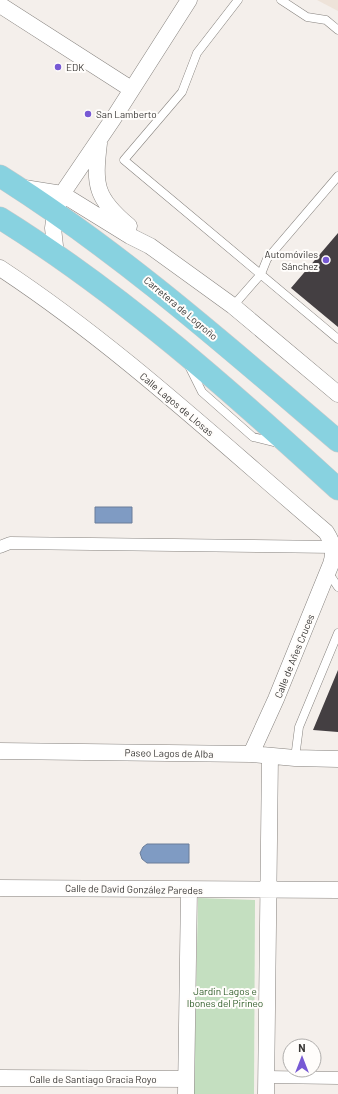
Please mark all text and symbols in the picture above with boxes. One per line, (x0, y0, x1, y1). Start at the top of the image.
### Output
place label: EDK (66, 61, 84, 73)
marker: EDK (53, 62, 63, 72)
place label: San Lamberto (96, 108, 157, 120)
marker: San Lamberto (83, 109, 93, 119)
place label: Automóviles Sánchez (265, 248, 319, 272)
marker: Automóviles Sánchez (321, 255, 331, 265)
street label: Carretera de Logroño (142, 274, 220, 342)
street label: Calle Lagos de Llosas (138, 370, 216, 438)
street label: Calle de Añes Cruces (272, 612, 316, 700)
street label: Paseo Lagos de Alba (125, 746, 213, 760)
street label: Calle de David González Paredes (65, 882, 203, 896)
park label: Jardin Lagos e Ibones del Pirineo (187, 985, 263, 1009)
north arrow (282, 1038, 322, 1078)
text: N (298, 1041, 306, 1054)
street label: Calle de Santiago Gracia Royo (29, 1073, 157, 1085)

